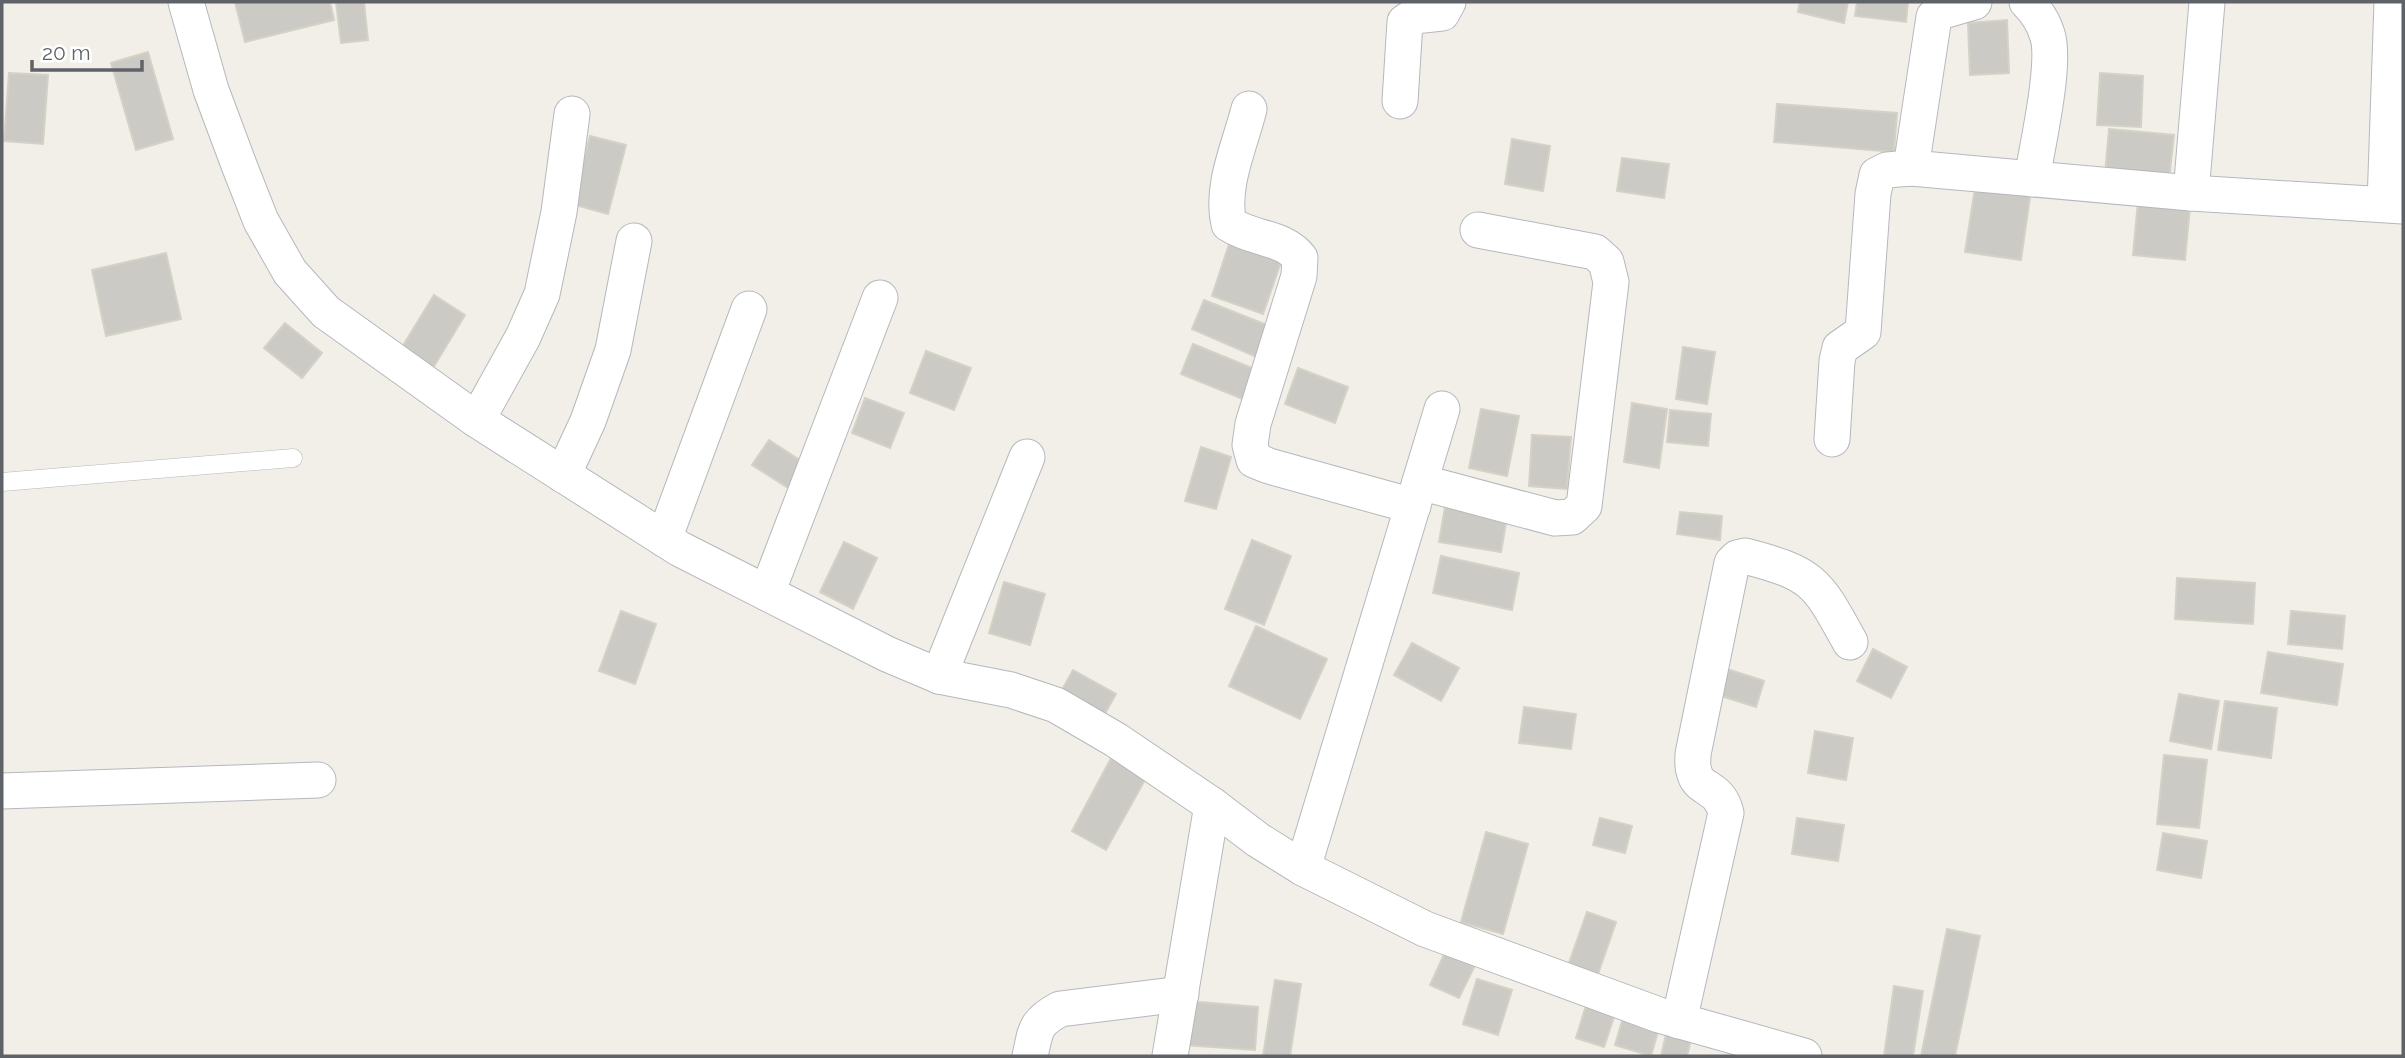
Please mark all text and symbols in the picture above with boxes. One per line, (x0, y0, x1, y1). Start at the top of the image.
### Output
scale bar (32, 28, 142, 72)
text: 20 m (42, 40, 90, 65)

